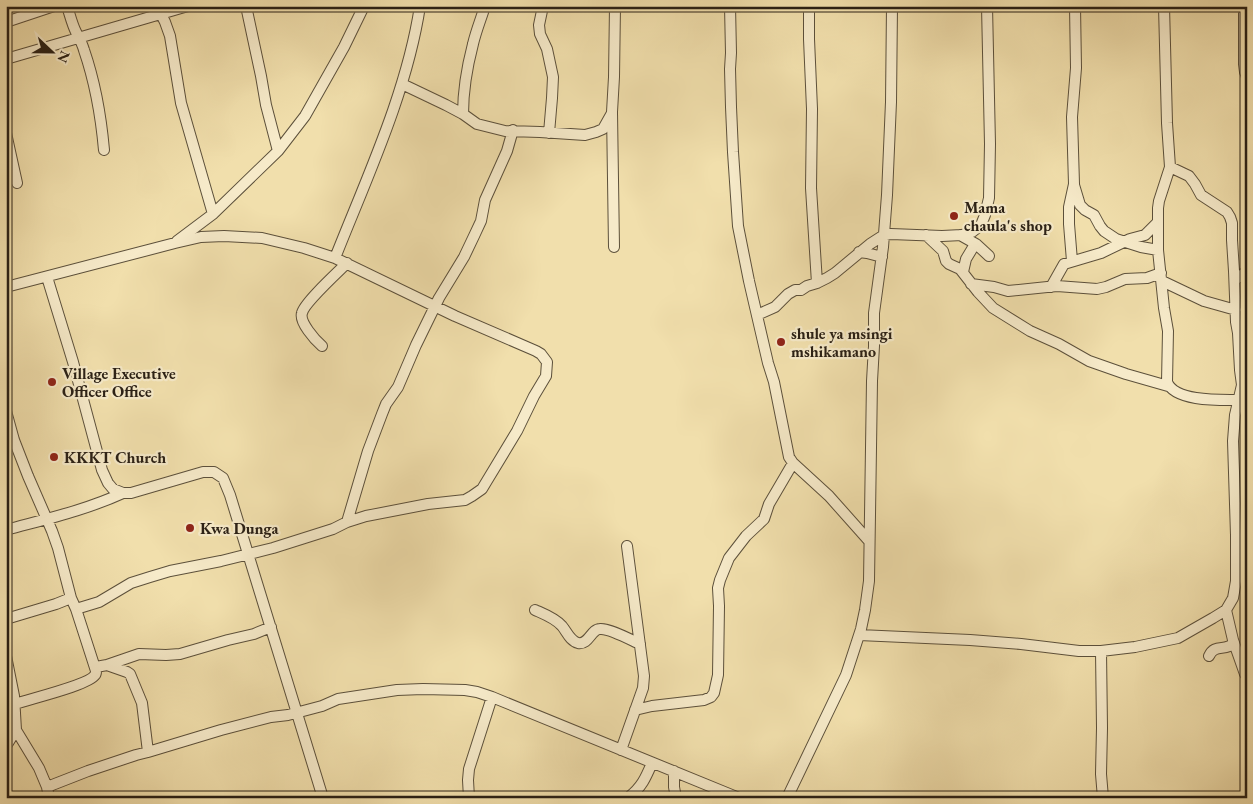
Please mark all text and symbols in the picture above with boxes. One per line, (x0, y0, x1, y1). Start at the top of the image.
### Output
north arrow (28, 28, 78, 78)
text: N (53, 48, 75, 66)
place label: Mama chaula's shop (964, 197, 1052, 236)
marker: Mama chaula's shop (948, 210, 960, 222)
place label: shule ya msingi mshikamano (791, 323, 893, 362)
marker: shule ya msingi mshikamano (775, 336, 787, 348)
place label: Village Executive Officer Office (62, 363, 176, 402)
marker: Village Executive Officer Office (46, 376, 58, 388)
place label: KKKT Church (64, 447, 166, 468)
marker: KKKT Church (48, 451, 60, 463)
place label: Kwa Dunga (200, 518, 280, 539)
marker: Kwa Dunga (184, 522, 196, 534)

